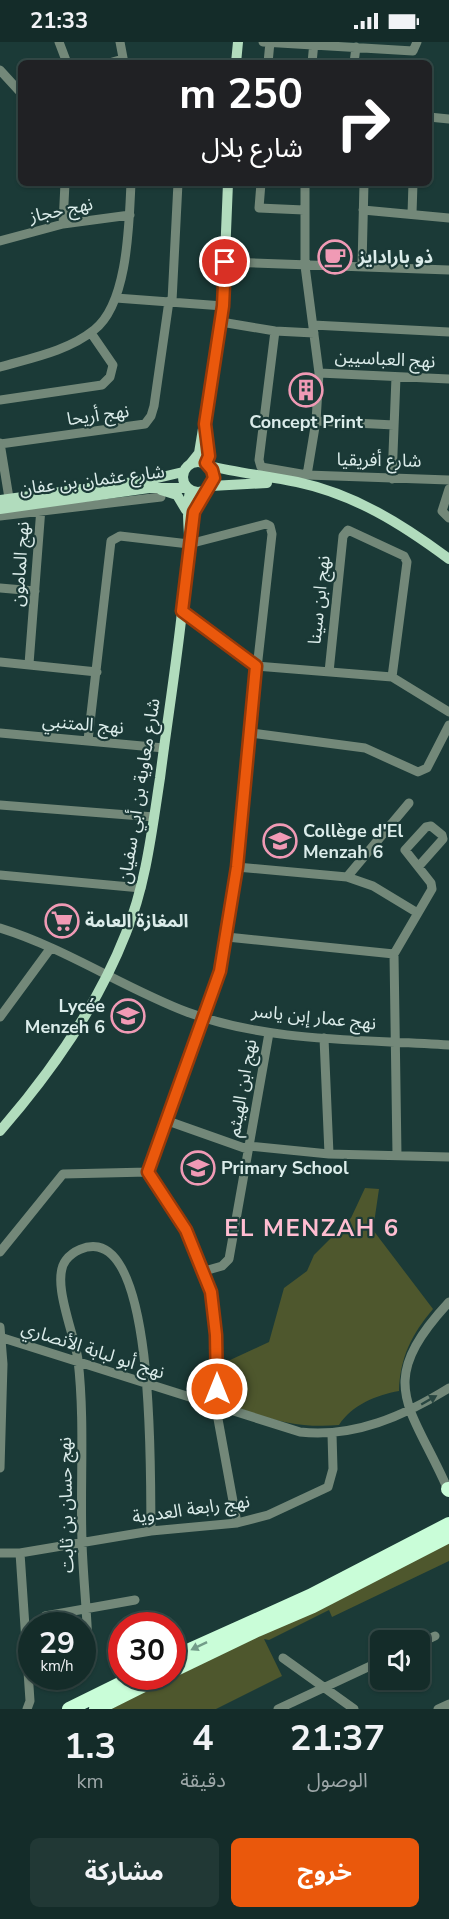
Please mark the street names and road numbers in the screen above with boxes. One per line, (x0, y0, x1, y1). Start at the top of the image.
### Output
street label: نهج حجاز (26, 192, 95, 230)
street label: نهج العباسيين (334, 344, 436, 375)
street label: نهج أريحا (65, 399, 131, 432)
street label: شارع أفريقيا (336, 447, 422, 475)
street label: شارع عثمان بن عفان (18, 459, 166, 503)
street label: نهج المامون (5, 521, 36, 607)
street label: نهج ابن سينا (302, 554, 337, 646)
street label: شارع معاوية بن أبي سفيان (112, 697, 167, 886)
street label: نهج المتنبي (41, 708, 125, 741)
street label: نهج عمار إبن ياسر (250, 998, 377, 1036)
street label: نهج ابن الهيثم (222, 1037, 263, 1139)
street label: نهج أبو لبابة الأنصاري (18, 1316, 168, 1386)
street label: نهج حسان بن ثابت (53, 1437, 80, 1573)
street label: نهج رابعة العدوية (131, 1489, 251, 1530)

